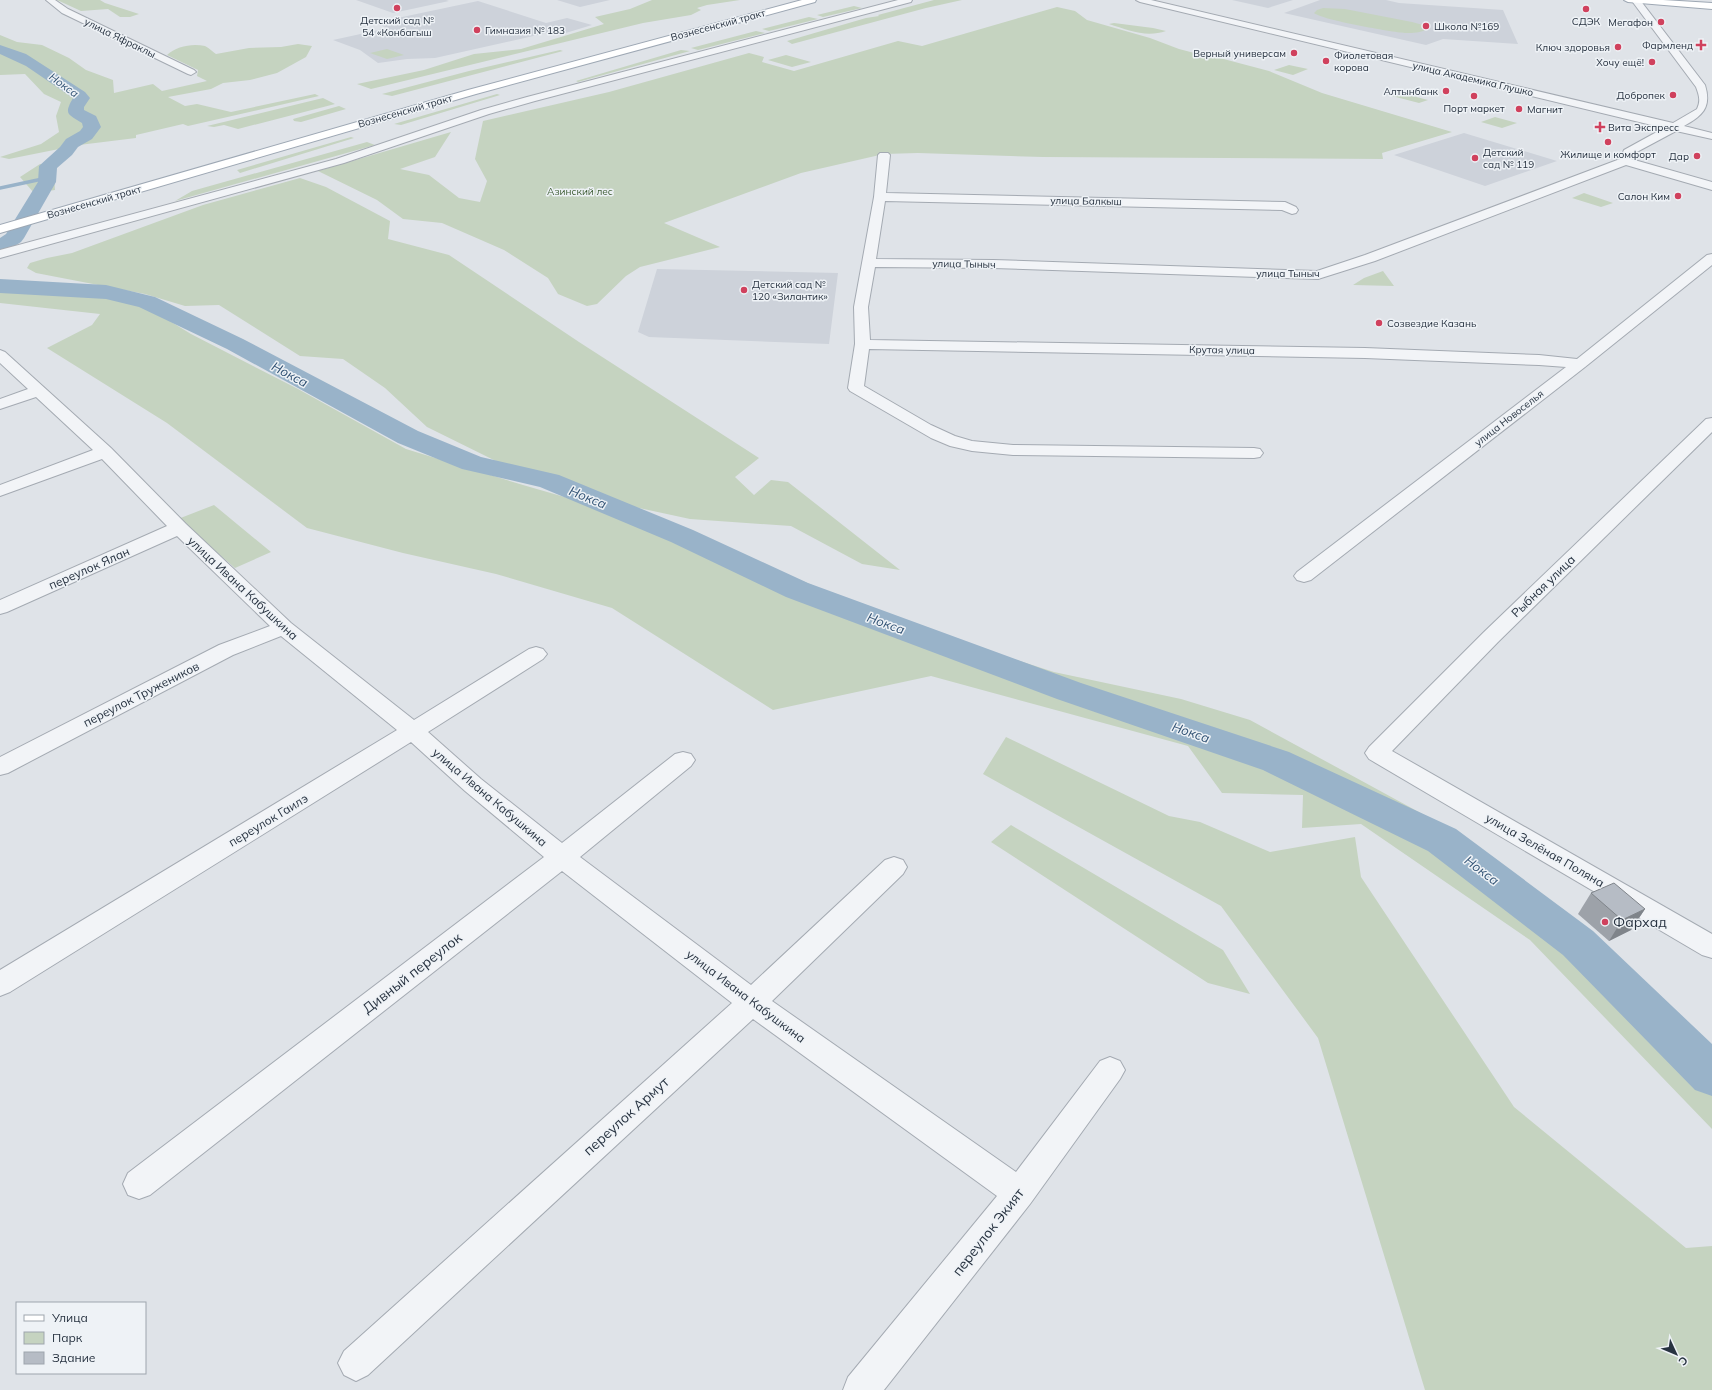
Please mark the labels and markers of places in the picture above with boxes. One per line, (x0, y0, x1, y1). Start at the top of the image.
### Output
marker: Детский сад № 54 «Конбагыш (392, 3, 402, 13)
marker: СДЭК (1581, 4, 1591, 14)
place label: Детский сад № 54 «Конбагыш (360, 14, 434, 39)
place label: СДЭК (1572, 15, 1601, 28)
place label: Мегафон (1608, 16, 1653, 29)
marker: Мегафон (1656, 17, 1666, 27)
place label: Школа №169 (1434, 20, 1499, 33)
marker: Школа №169 (1421, 21, 1431, 31)
place label: Гимназия № 183 (485, 24, 565, 37)
marker: Гимназия № 183 (472, 25, 482, 35)
place label: Фармленд (1642, 39, 1693, 52)
marker: Фармленд (1696, 40, 1706, 50)
place label: Ключ здоровья (1536, 41, 1610, 54)
marker: Ключ здоровья (1613, 42, 1623, 52)
place label: Верный универсам (1193, 47, 1286, 60)
marker: Верный универсам (1289, 48, 1299, 58)
place label: Фиолетовая корова (1334, 49, 1393, 74)
marker: Фиолетовая корова (1321, 56, 1331, 66)
place label: Хочу ещё! (1596, 56, 1644, 69)
marker: Хочу ещё! (1647, 57, 1657, 67)
place label: Алтынбанк (1384, 85, 1439, 98)
marker: Алтынбанк (1441, 86, 1451, 96)
place label: Добропек (1617, 89, 1666, 102)
marker: Добропек (1668, 90, 1678, 100)
marker: Порт маркет (1469, 91, 1479, 101)
place label: Порт маркет (1443, 102, 1505, 115)
place label: Магнит (1527, 103, 1563, 116)
marker: Магнит (1514, 104, 1524, 114)
place label: Вита Экспресс (1608, 121, 1679, 134)
marker: Вита Экспресс (1595, 122, 1605, 132)
marker: Жилище и комфорт (1603, 137, 1613, 147)
place label: Детский сад № 119 (1483, 146, 1534, 171)
place label: Жилище и комфорт (1560, 148, 1656, 161)
place label: Дар (1669, 150, 1689, 163)
marker: Дар (1692, 151, 1702, 161)
marker: Детский сад № 119 (1470, 153, 1480, 163)
place label: Салон Ким (1618, 190, 1670, 203)
marker: Салон Ким (1673, 191, 1683, 201)
place label: Детский сад № 120 «Зилантик» (752, 278, 828, 303)
marker: Детский сад № 120 «Зилантик» (739, 285, 749, 295)
place label: Созвездие Казань (1387, 317, 1477, 330)
marker: Созвездие Казань (1374, 318, 1384, 328)
place label: Фархад (1613, 913, 1667, 931)
marker: Фархад (1600, 917, 1610, 927)

